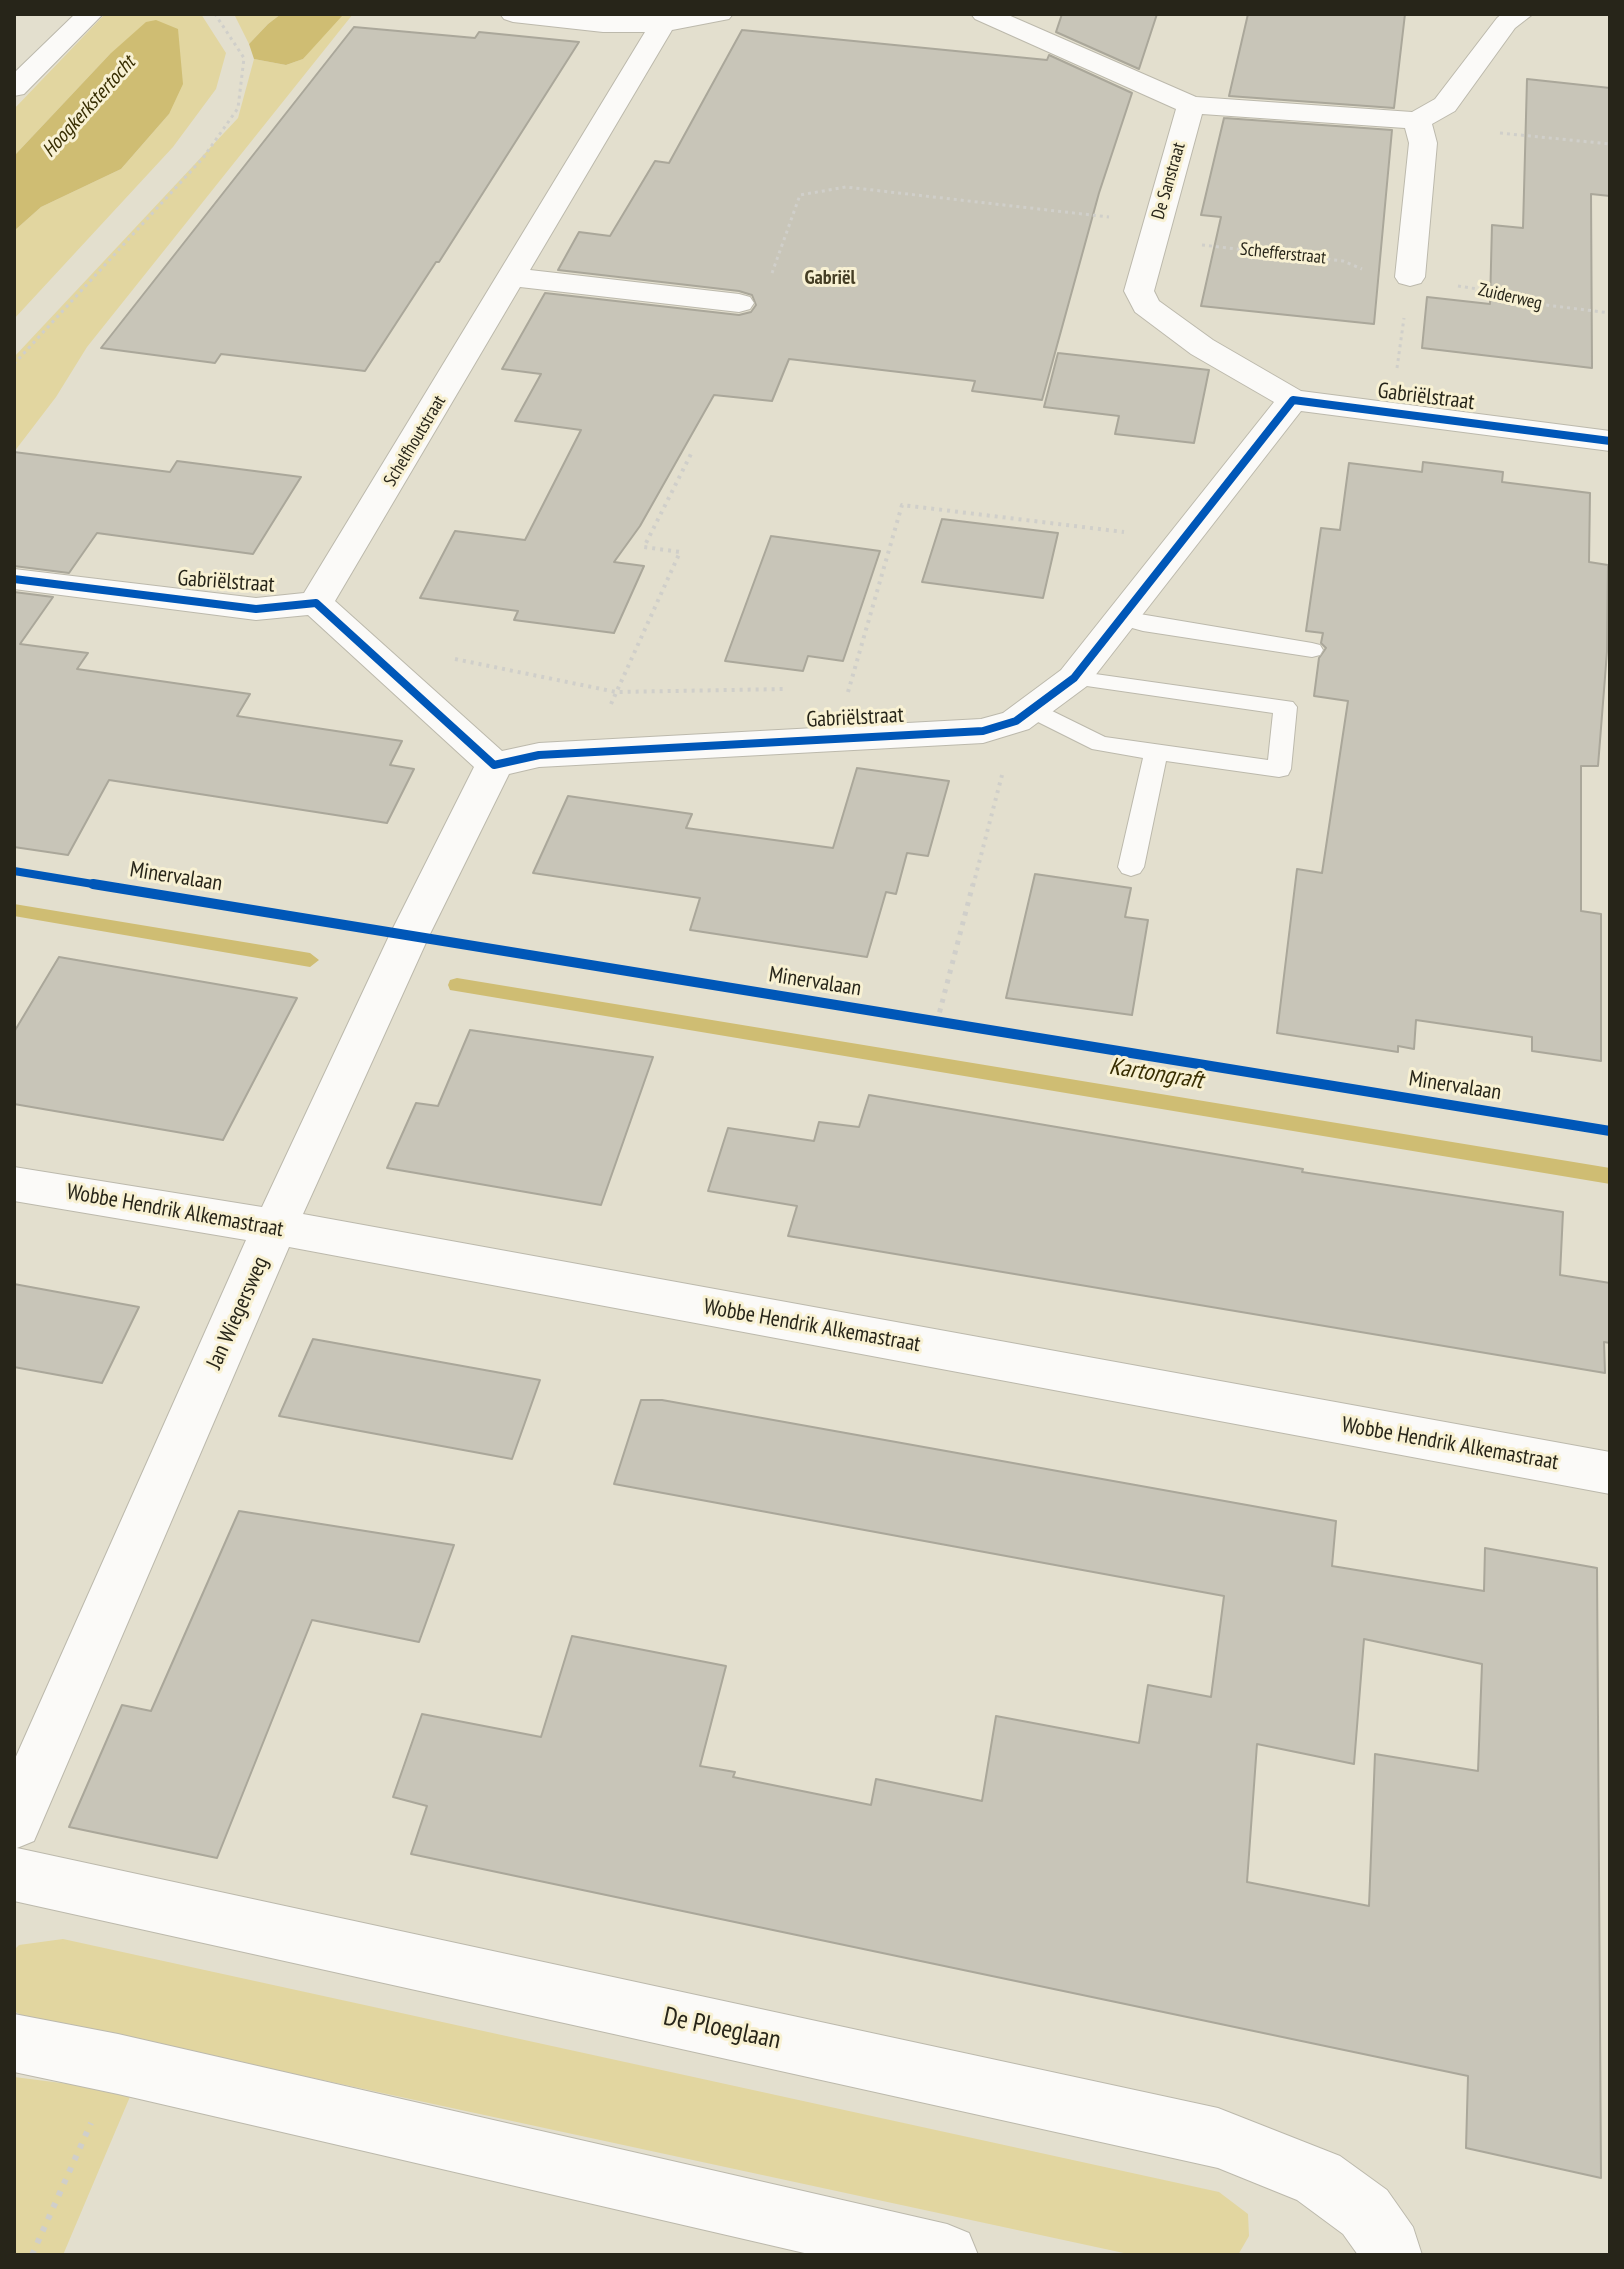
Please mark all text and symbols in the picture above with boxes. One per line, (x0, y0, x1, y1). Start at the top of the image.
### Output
water label: Hoogkerkstertocht (37, 52, 141, 162)
street label: De Sanstraat (1148, 140, 1190, 222)
street label: Schefferstraat (1239, 239, 1327, 269)
district label: Gabriël (805, 266, 855, 290)
street label: Zuiderweg (1476, 279, 1544, 315)
street label: Gabriëlstraat (1376, 378, 1476, 416)
street label: Schelfhoutstraat (379, 392, 451, 490)
street label: Gabriëlstraat (177, 565, 275, 599)
street label: Gabriëlstraat (806, 702, 904, 734)
street label: Minervalaan (128, 857, 224, 897)
street label: Minervalaan (767, 962, 863, 1002)
water label: Kartongraft (1107, 1052, 1205, 1096)
street label: Minervalaan (1407, 1066, 1503, 1106)
street label: Wobbe Hendrik Alkemastraat (65, 1179, 285, 1243)
street label: Jan Wiegersweg (202, 1253, 274, 1373)
street label: Wobbe Hendrik Alkemastraat (702, 1294, 922, 1358)
street label: Wobbe Hendrik Alkemastraat (1340, 1412, 1560, 1476)
street label: De Ploeglaan (661, 2001, 783, 2057)

